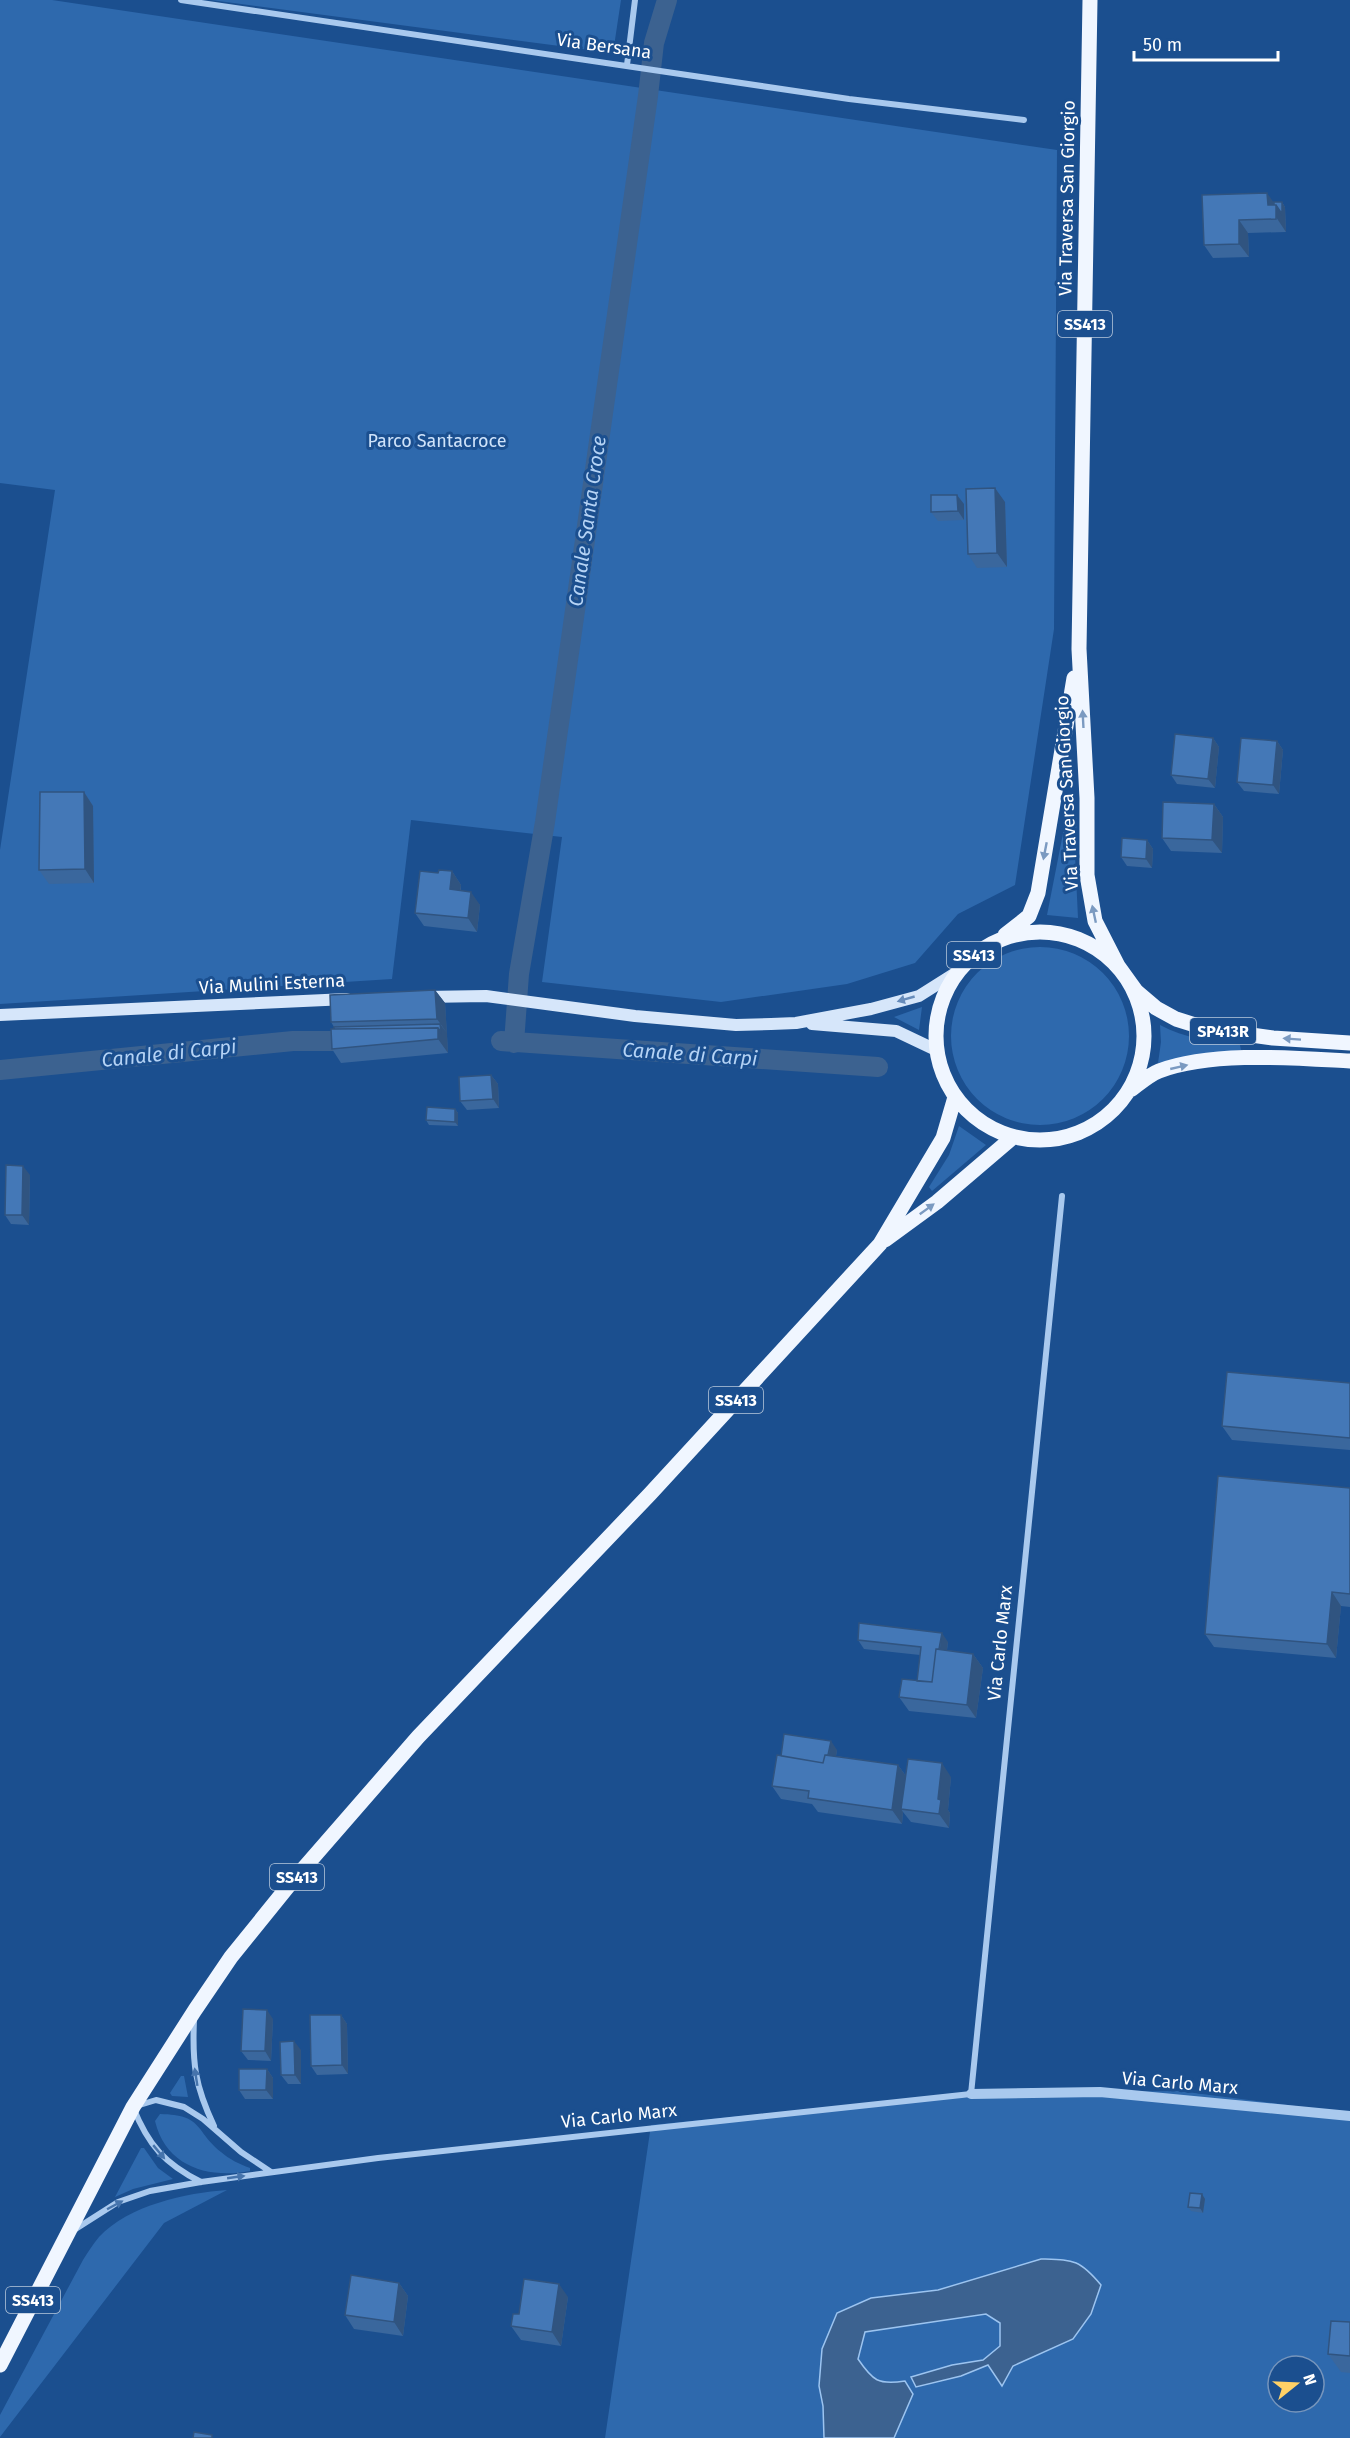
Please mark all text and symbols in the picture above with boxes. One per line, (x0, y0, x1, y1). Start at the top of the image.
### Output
scale bar (1134, 24, 1278, 62)
street label: Via Bersana (555, 28, 653, 64)
text: 50 m (1143, 34, 1182, 56)
street label: Via Traversa San Giorgio (1054, 100, 1080, 296)
road number: SS413 (1058, 311, 1112, 337)
park label: Parco Santacroce (367, 430, 507, 452)
water label: Canale Santa Croce (563, 434, 611, 608)
street label: Via Traversa San Giorgio (1051, 695, 1083, 891)
one-way arrow (1078, 710, 1087, 729)
one-way arrow (1040, 842, 1049, 861)
one-way arrow (1089, 904, 1098, 923)
road number: SS413 (947, 942, 1001, 968)
street label: Via Mulini Esterna (198, 969, 346, 999)
one-way arrow (897, 995, 915, 1004)
road number: SP413R (1190, 1018, 1256, 1044)
water label: Canale di Carpi (100, 1034, 238, 1072)
one-way arrow (1282, 1034, 1301, 1044)
water label: Canale di Carpi (622, 1037, 759, 1071)
one-way arrow (1169, 1061, 1188, 1071)
one-way arrow (919, 1203, 935, 1215)
road number: SS413 (709, 1387, 763, 1413)
street label: Via Carlo Marx (983, 1584, 1017, 1702)
road number: SS413 (270, 1864, 324, 1890)
street label: Via Carlo Marx (1121, 2067, 1239, 2099)
one-way arrow (191, 2068, 200, 2087)
street label: Via Carlo Marx (560, 2099, 678, 2133)
one-way arrow (152, 2144, 165, 2159)
one-way arrow (227, 2173, 246, 2182)
one-way arrow (106, 2200, 124, 2210)
road number: SS413 (6, 2287, 60, 2313)
north arrow (1266, 2354, 1326, 2414)
text: N (1299, 2372, 1320, 2387)

